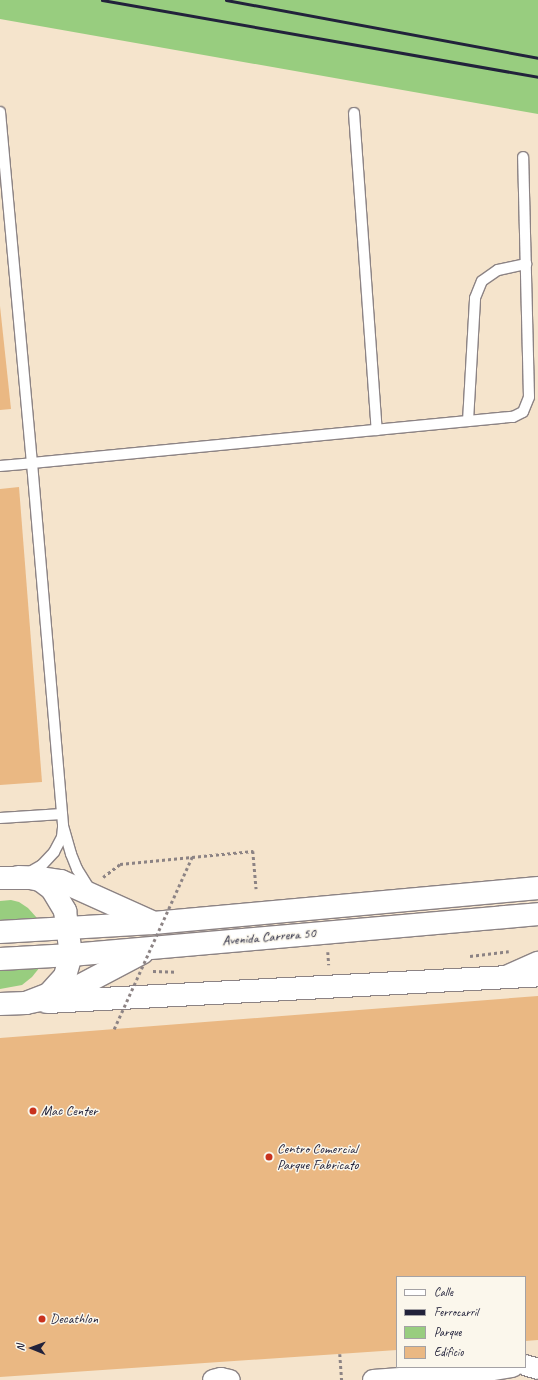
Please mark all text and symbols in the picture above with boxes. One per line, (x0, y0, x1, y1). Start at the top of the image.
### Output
street label: Avenida Carrera 50 (222, 925, 316, 949)
place label: Mac Center (41, 1103, 97, 1119)
marker: Mac Center (28, 1106, 38, 1116)
place label: Centro Comercial Parque Fabricato (277, 1141, 359, 1174)
marker: Centro Comercial Parque Fabricato (264, 1152, 274, 1162)
legend (396, 1276, 526, 1368)
text: Calle (434, 1284, 453, 1300)
text: Ferrocarril (434, 1304, 478, 1320)
place label: Decathlon (50, 1311, 98, 1327)
marker: Decathlon (37, 1314, 47, 1324)
text: Parque (434, 1324, 462, 1340)
north arrow (12, 1328, 52, 1368)
text: N (13, 1344, 27, 1351)
text: Edificio (434, 1344, 464, 1360)

